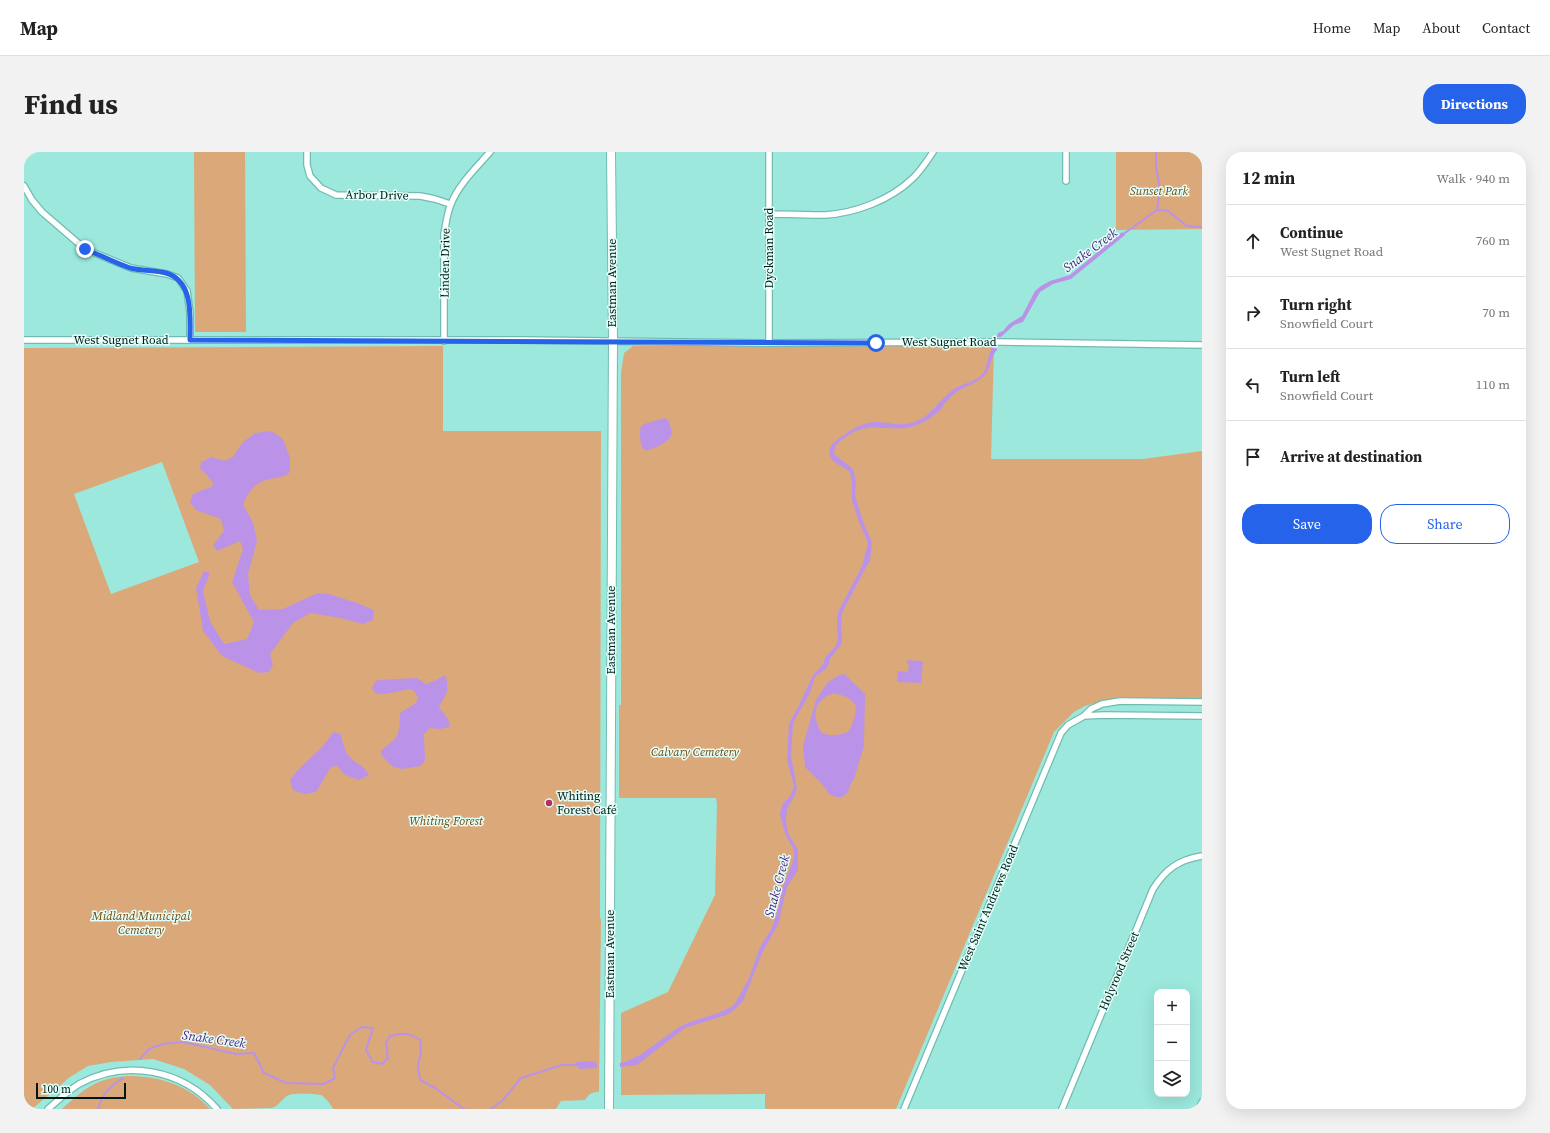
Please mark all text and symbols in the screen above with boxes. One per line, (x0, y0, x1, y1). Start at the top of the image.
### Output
text: Map (20, 15, 58, 41)
text: Home (1313, 18, 1351, 38)
text: Map (1373, 18, 1400, 38)
text: About (1422, 18, 1460, 38)
text: Contact (1482, 18, 1530, 38)
button: Directions (1423, 84, 1526, 124)
text: Find us (24, 85, 118, 123)
text: 12 min (1242, 166, 1295, 190)
text: Walk · 940 m (1437, 170, 1510, 187)
park label: Sunset Park (1130, 183, 1188, 199)
street label: Arbor Drive (345, 186, 409, 204)
street label: Dyckman Road (761, 207, 777, 288)
text: Continue (1280, 222, 1343, 243)
water label: Snake Creek (1059, 224, 1121, 276)
street label: Linden Drive (436, 228, 454, 298)
icon: ahead (1242, 230, 1264, 252)
text: 760 m (1476, 232, 1510, 249)
street label: Eastman Avenue (604, 239, 620, 327)
route end (76, 240, 94, 258)
text: West Sugnet Road (1280, 243, 1383, 260)
text: Turn right (1280, 294, 1352, 315)
icon: right (1242, 302, 1264, 324)
text: 70 m (1482, 304, 1510, 321)
text: Snowfield Court (1280, 315, 1373, 332)
street label: West Sugnet Road (73, 332, 169, 348)
route start (867, 334, 885, 352)
street label: West Sugnet Road (901, 334, 997, 350)
text: Turn left (1280, 366, 1340, 387)
icon: left (1242, 374, 1264, 396)
text: 110 m (1476, 376, 1510, 393)
text: Snowfield Court (1280, 387, 1373, 404)
icon: arrive (1242, 446, 1264, 468)
text: Arrive at destination (1280, 446, 1422, 467)
button: Save (1242, 504, 1372, 544)
button: Share (1380, 504, 1510, 544)
street label: Eastman Avenue (603, 586, 619, 674)
park label: Calvary Cemetery (651, 744, 739, 760)
place label: Whiting Forest Café (557, 788, 617, 818)
marker: Whiting Forest Café (544, 798, 554, 808)
park label: Whiting Forest (409, 813, 484, 829)
street label: West Saint Andrews Road (954, 842, 1022, 974)
water label: Snake Creek (761, 852, 794, 919)
park label: Midland Municipal Cemetery (91, 908, 191, 938)
street label: Eastman Avenue (602, 910, 618, 998)
street label: Holyrood Street (1095, 929, 1143, 1013)
map controls (1154, 989, 1190, 1097)
button: + (1154, 989, 1190, 1025)
button: − (1154, 1025, 1190, 1061)
water label: Snake Creek (181, 1026, 248, 1052)
button: layers (1154, 1061, 1190, 1097)
scale bar (36, 1081, 126, 1100)
text: 100 m (42, 1082, 71, 1097)

